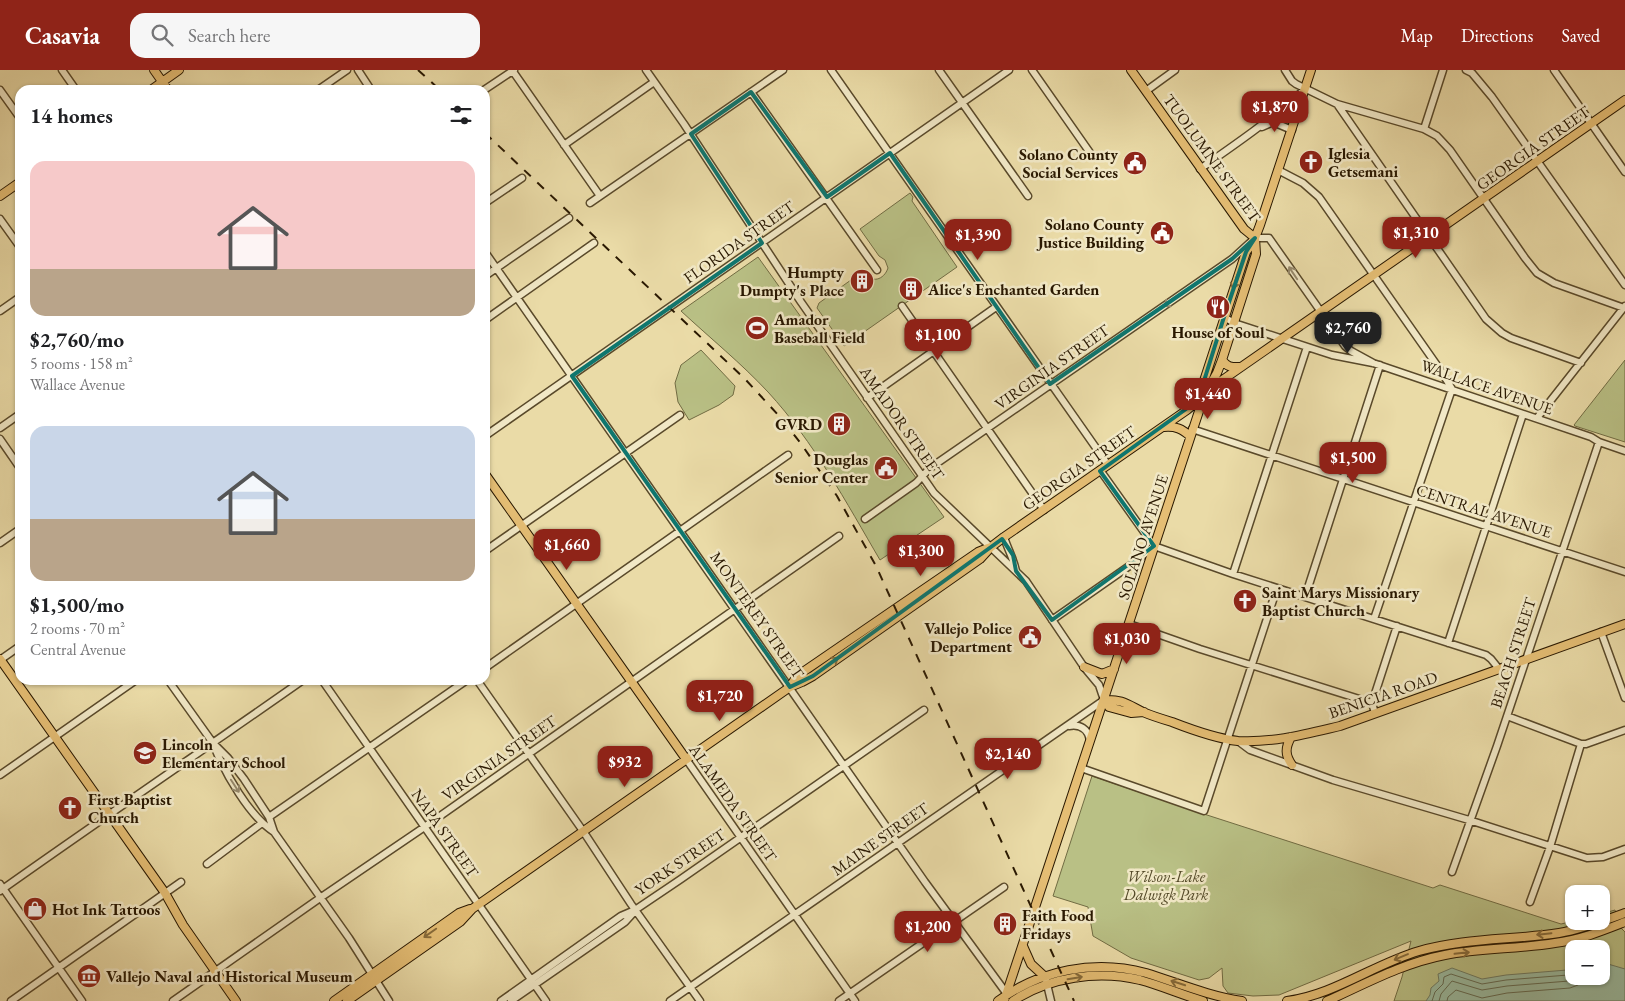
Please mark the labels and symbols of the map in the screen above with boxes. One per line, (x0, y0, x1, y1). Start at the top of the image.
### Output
street label: TUOLUMNE STREET (1158, 90, 1266, 227)
pin: $1,870 (1234, 90, 1316, 133)
street label: GEORGIA STREET (1472, 101, 1594, 195)
place label: Iglesia Getsemani (1328, 143, 1399, 182)
place label: Solano County Social Services (1019, 144, 1118, 183)
church icon: Iglesia Getsemani (1298, 149, 1324, 175)
public building icon: Solano County Social Services (1122, 150, 1148, 176)
street label: FLORIDA STREET (679, 196, 799, 288)
place label: Solano County Justice Building (1036, 214, 1145, 253)
pin: $1,310 (1375, 216, 1457, 259)
pin: $1,390 (937, 218, 1019, 261)
public building icon: Solano County Justice Building (1149, 220, 1175, 246)
place label: Humpty Dumpty's Place (740, 262, 844, 301)
one-way arrow (1287, 266, 1297, 280)
building icon: Humpty Dumpty's Place (849, 268, 875, 294)
one-way arrow (1230, 274, 1240, 290)
building icon: Alice's Enchanted Garden (898, 276, 924, 302)
place label: Alice's Enchanted Garden (927, 279, 1099, 300)
restaurant icon: House of Soul (1205, 294, 1231, 320)
one-way arrow (1163, 297, 1177, 307)
place label: Amador Baseball Field (773, 309, 865, 348)
pin: $2,760 (1307, 312, 1389, 354)
sports icon: Amador Baseball Field (744, 315, 770, 341)
pin: $1,100 (897, 318, 979, 361)
street label: VIRGINIA STREET (991, 319, 1114, 414)
place label: House of Soul (1171, 322, 1265, 343)
street label: WALLACE AVENUE (1418, 355, 1556, 419)
street label: AMADOR STREET (854, 361, 949, 484)
pin: $1,440 (1167, 378, 1249, 420)
building icon: GVRD (826, 411, 852, 437)
place label: GVRD (775, 414, 822, 435)
street label: GEORGIA STREET (1018, 421, 1140, 515)
pin: $1,500 (1312, 442, 1394, 484)
place label: Douglas Senior Center (775, 449, 868, 488)
public building icon: Douglas Senior Center (873, 455, 899, 481)
street label: SOLANO AVENUE (1113, 472, 1173, 602)
street label: CENTRAL AVENUE (1413, 479, 1555, 543)
pin: $1,660 (526, 528, 608, 571)
pin: $1,300 (880, 534, 962, 577)
street label: MONTEREY STREET (705, 547, 809, 683)
place label: Saint Marys Missionary Baptist Church (1262, 582, 1420, 621)
church icon: Saint Marys Missionary Baptist Church (1232, 588, 1258, 614)
street label: BEACH STREET (1485, 595, 1541, 711)
place label: Vallejo Police Department (924, 618, 1012, 657)
pin: $1,030 (1086, 622, 1168, 665)
public building icon: Vallejo Police Department (1017, 624, 1043, 650)
one-way arrow (824, 657, 838, 668)
street label: BENICIA ROAD (1326, 667, 1440, 723)
pin: $1,720 (679, 680, 761, 722)
street label: VIRGINIA STREET (438, 710, 561, 805)
place label: Lincoln Elementary School (162, 734, 286, 773)
pin: $2,140 (967, 738, 1049, 780)
street label: ALAMEDA STREET (684, 739, 782, 866)
school or university icon: Lincoln Elementary School (132, 740, 158, 766)
pin: $932 (595, 746, 655, 788)
one-way arrow (230, 779, 240, 793)
street label: NAPA STREET (407, 784, 484, 882)
place label: First Baptist Church (88, 789, 172, 828)
church icon: First Baptist Church (57, 795, 83, 821)
street label: MAINE STREET (827, 798, 933, 880)
street label: YORK STREET (631, 824, 730, 900)
park label: Wilson-Lake Dalwigk Park (1123, 866, 1209, 905)
shop icon: Hot Ink Tattoos (22, 896, 48, 922)
place label: Hot Ink Tattoos (52, 899, 160, 920)
place label: Faith Food Fridays (1022, 905, 1094, 944)
pin: $1,200 (887, 910, 969, 953)
building icon: Faith Food Fridays (992, 911, 1018, 937)
one-way arrow (424, 928, 438, 938)
one-way arrow (1537, 930, 1553, 939)
one-way arrow (1454, 948, 1470, 958)
one-way arrow (1394, 953, 1409, 963)
museum icon: Vallejo Naval and Historical Museum (76, 963, 102, 989)
place label: Vallejo Naval and Historical Museum (106, 966, 353, 987)
one-way arrow (1066, 973, 1082, 983)
one-way arrow (1170, 978, 1186, 988)

